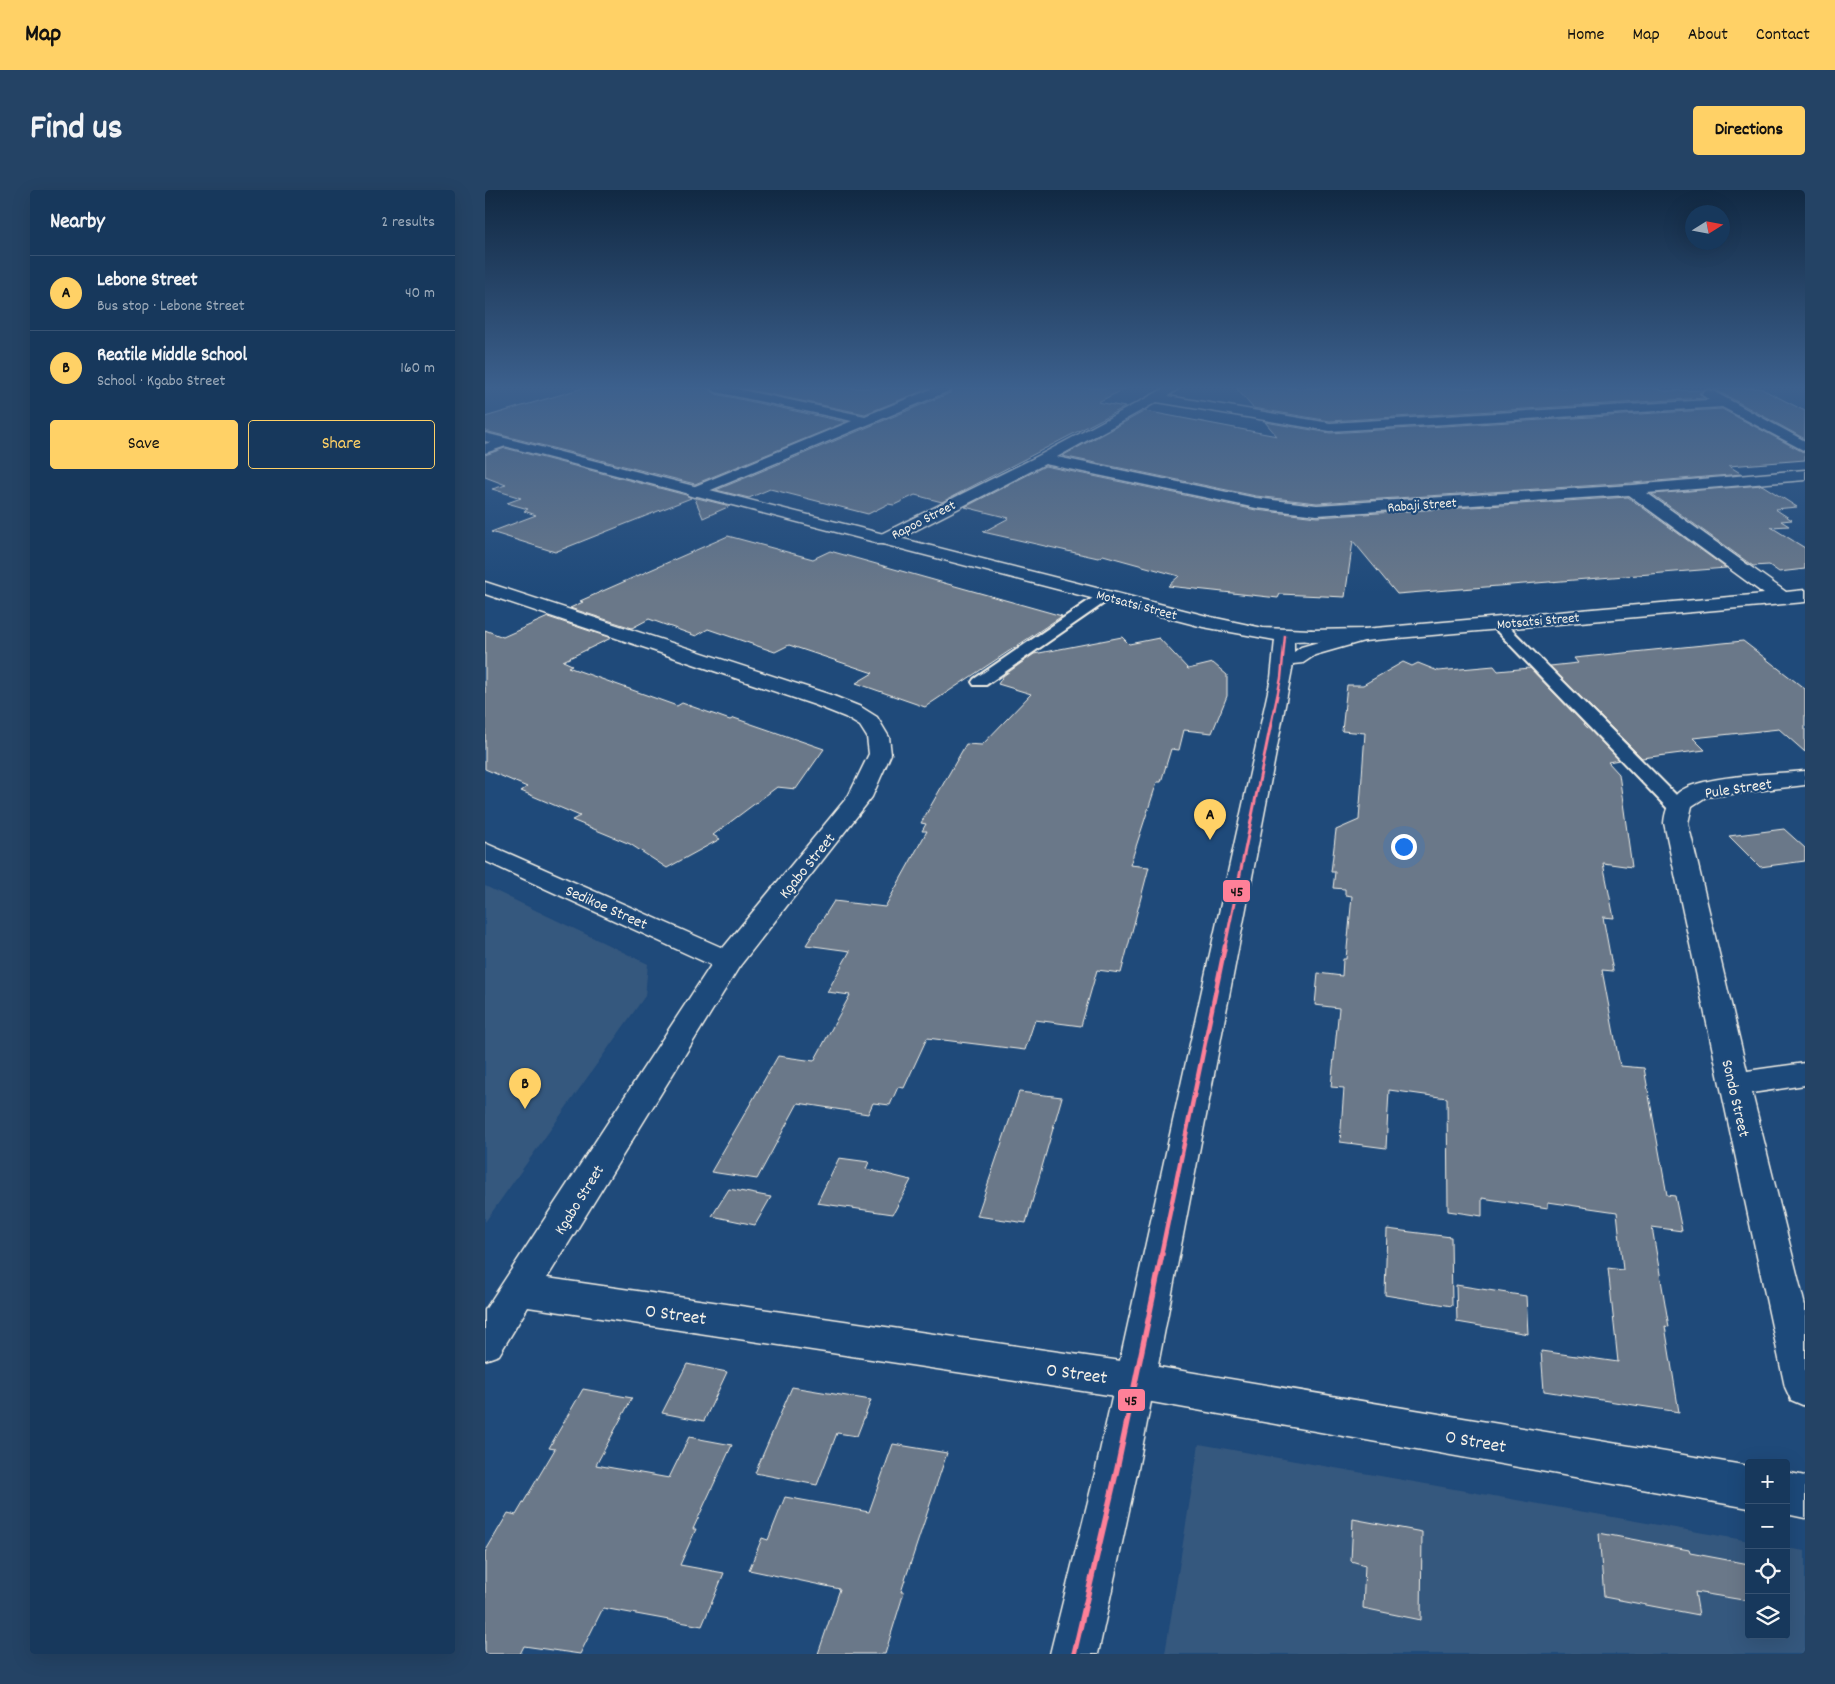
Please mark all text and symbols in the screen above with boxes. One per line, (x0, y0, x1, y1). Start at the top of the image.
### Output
text: Map (25, 18, 61, 52)
text: Home (1567, 23, 1604, 48)
text: Map (1632, 23, 1660, 48)
text: About (1688, 23, 1728, 48)
text: Contact (1756, 23, 1810, 48)
text: Find us (30, 105, 122, 155)
button: Directions (1693, 106, 1805, 155)
north arrow (1685, 205, 1730, 250)
text: Nearby (50, 208, 105, 238)
text: 2 results (381, 211, 435, 234)
text: Lebone Street (97, 268, 197, 295)
text: A (62, 282, 70, 305)
text: 40 m (405, 282, 435, 305)
text: Bus stop · Lebone Street (97, 295, 245, 318)
text: Reatile Middle School (97, 343, 247, 370)
text: B (62, 357, 70, 380)
text: 160 m (400, 357, 435, 380)
text: School · Kgabo Street (97, 370, 225, 393)
button: Save (50, 420, 238, 469)
button: Share (248, 420, 435, 469)
street label: Rabaji Street (1387, 494, 1457, 518)
street label: Rapoo Street (888, 496, 959, 545)
street label: Motsatsi Street (1094, 586, 1179, 626)
street label: Motsatsi Street (1496, 608, 1580, 636)
street label: Pule Street (1703, 773, 1773, 806)
pin: A (1194, 799, 1226, 840)
street label: Kgabo Street (774, 829, 842, 904)
your location (1391, 834, 1417, 860)
line badge: 45 (1222, 879, 1251, 903)
street label: Sedikoe Street (561, 880, 651, 937)
text: 45 (1231, 883, 1244, 903)
street label: Sondo Street (1715, 1058, 1755, 1140)
pin: B (509, 1068, 541, 1109)
street label: Kgabo Street (550, 1161, 611, 1240)
street label: O Street (643, 1299, 708, 1334)
street label: O Street (1044, 1358, 1109, 1393)
line badge: 45 (1117, 1388, 1146, 1412)
text: 45 (1125, 1392, 1138, 1412)
street label: O Street (1443, 1425, 1508, 1462)
map controls (1745, 1459, 1790, 1639)
button: + (1745, 1459, 1790, 1504)
button: − (1745, 1504, 1790, 1549)
button: locate (1745, 1549, 1790, 1594)
button: layers (1745, 1594, 1790, 1639)

